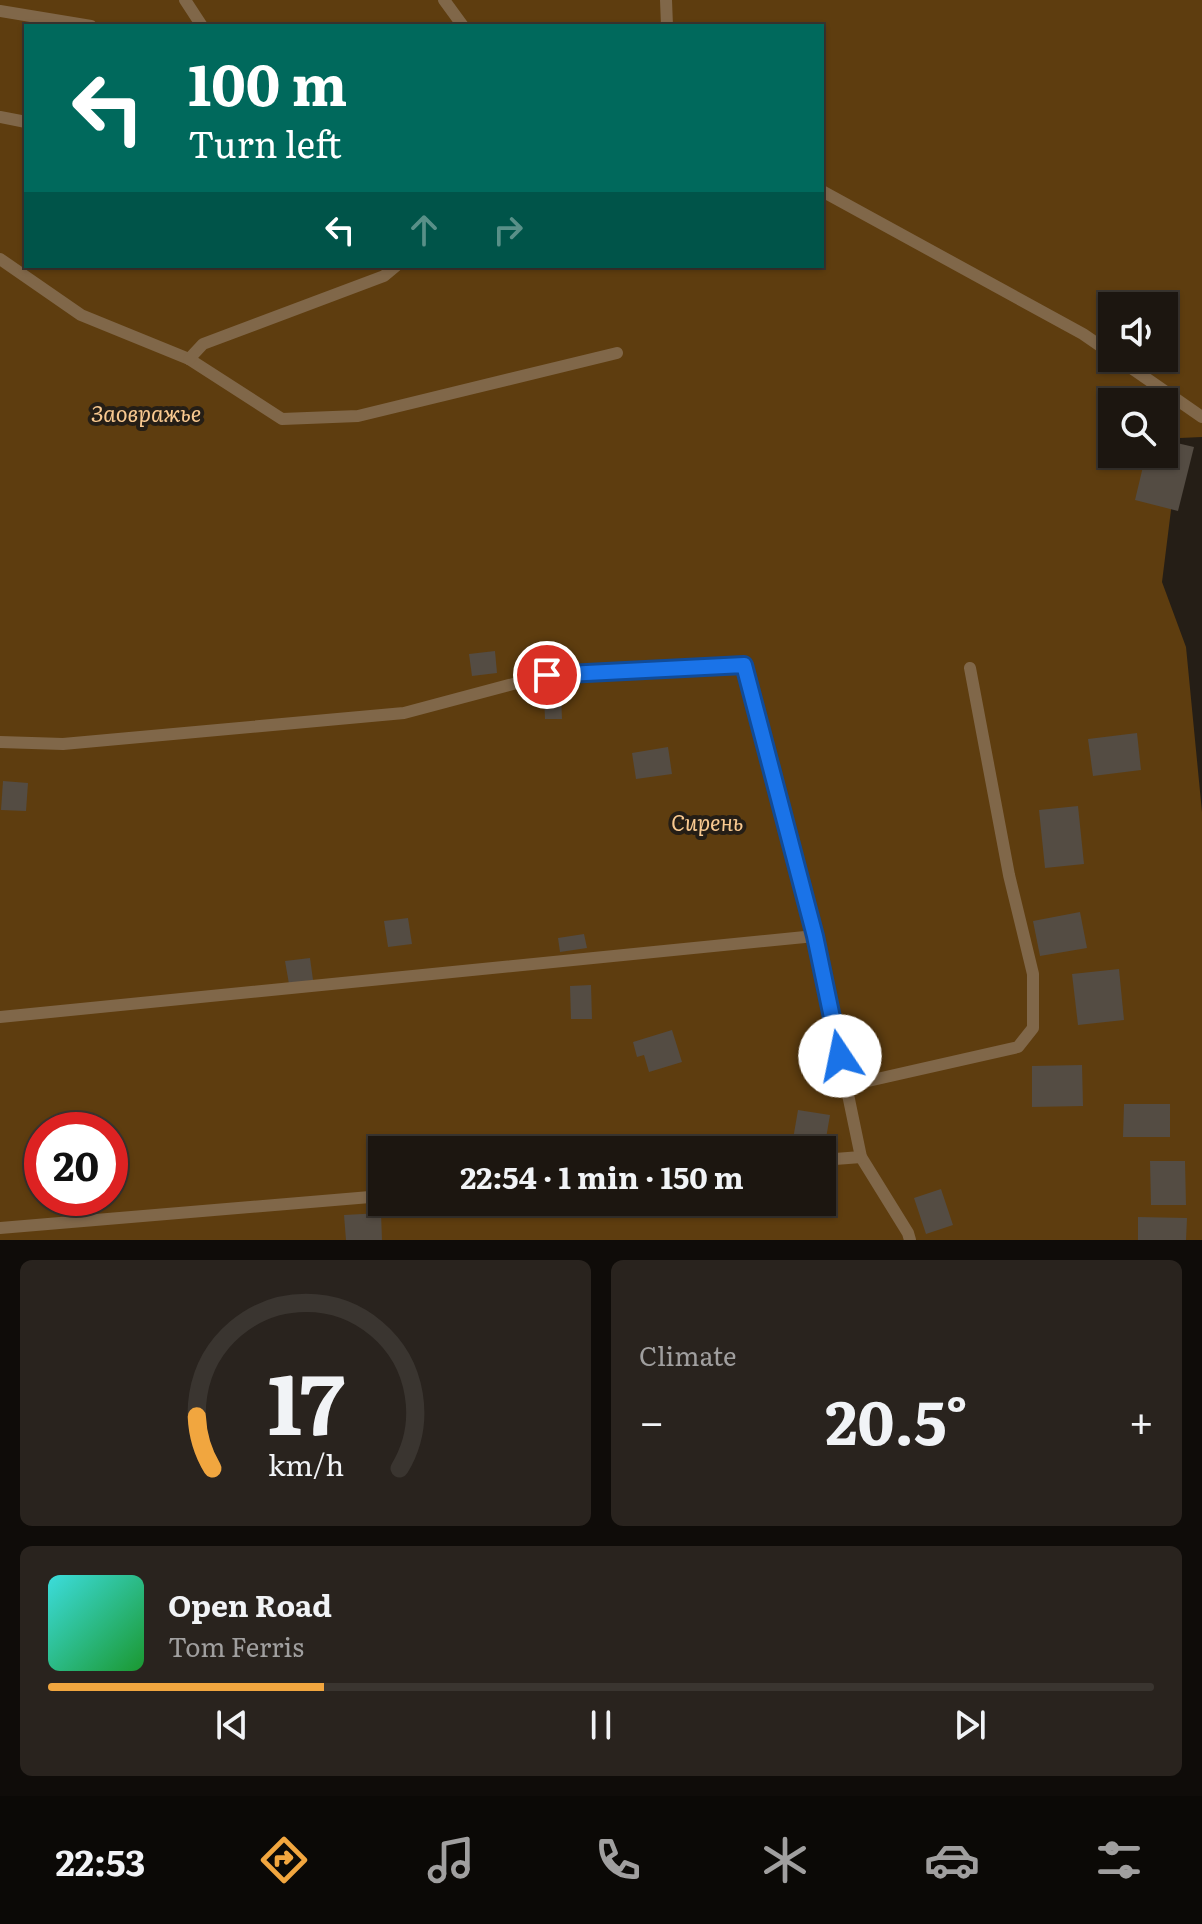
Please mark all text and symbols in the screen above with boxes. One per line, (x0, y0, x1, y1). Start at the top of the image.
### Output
text: 100 m (188, 40, 347, 123)
icon: left (56, 56, 160, 160)
text: Turn left (188, 116, 342, 169)
icon: left (318, 208, 362, 252)
icon: ahead (402, 208, 446, 252)
icon: right (486, 208, 530, 252)
map controls (1098, 292, 1178, 468)
button: sound (1098, 292, 1178, 372)
button: search (1098, 388, 1178, 468)
park label: Заовражье (91, 396, 201, 429)
pin (513, 641, 581, 709)
icon: arrive (525, 653, 569, 697)
park label: Сирень (671, 805, 743, 838)
position arrow (798, 1014, 882, 1098)
speed limit sign: 20 (24, 1112, 128, 1216)
text: 22:54 · 1 min · 150 m (460, 1154, 744, 1198)
text: Climate (639, 1335, 737, 1374)
text: 17 (267, 1337, 344, 1461)
text: 20.5° (825, 1374, 968, 1463)
text: − (639, 1386, 665, 1452)
text: + (1128, 1386, 1154, 1452)
text: km/h (267, 1442, 344, 1485)
text: Open Road (168, 1582, 332, 1626)
text: Tom Ferris (168, 1626, 304, 1665)
icon: previous (210, 1703, 254, 1747)
icon: pause (579, 1703, 623, 1747)
icon: next (948, 1703, 992, 1747)
icon: directions (256, 1832, 312, 1888)
icon: music (423, 1832, 479, 1888)
icon: phone (590, 1832, 646, 1888)
icon: climate (757, 1832, 813, 1888)
icon: car (924, 1832, 980, 1888)
icon: filters (1091, 1832, 1147, 1888)
text: 22:53 (55, 1834, 145, 1887)

